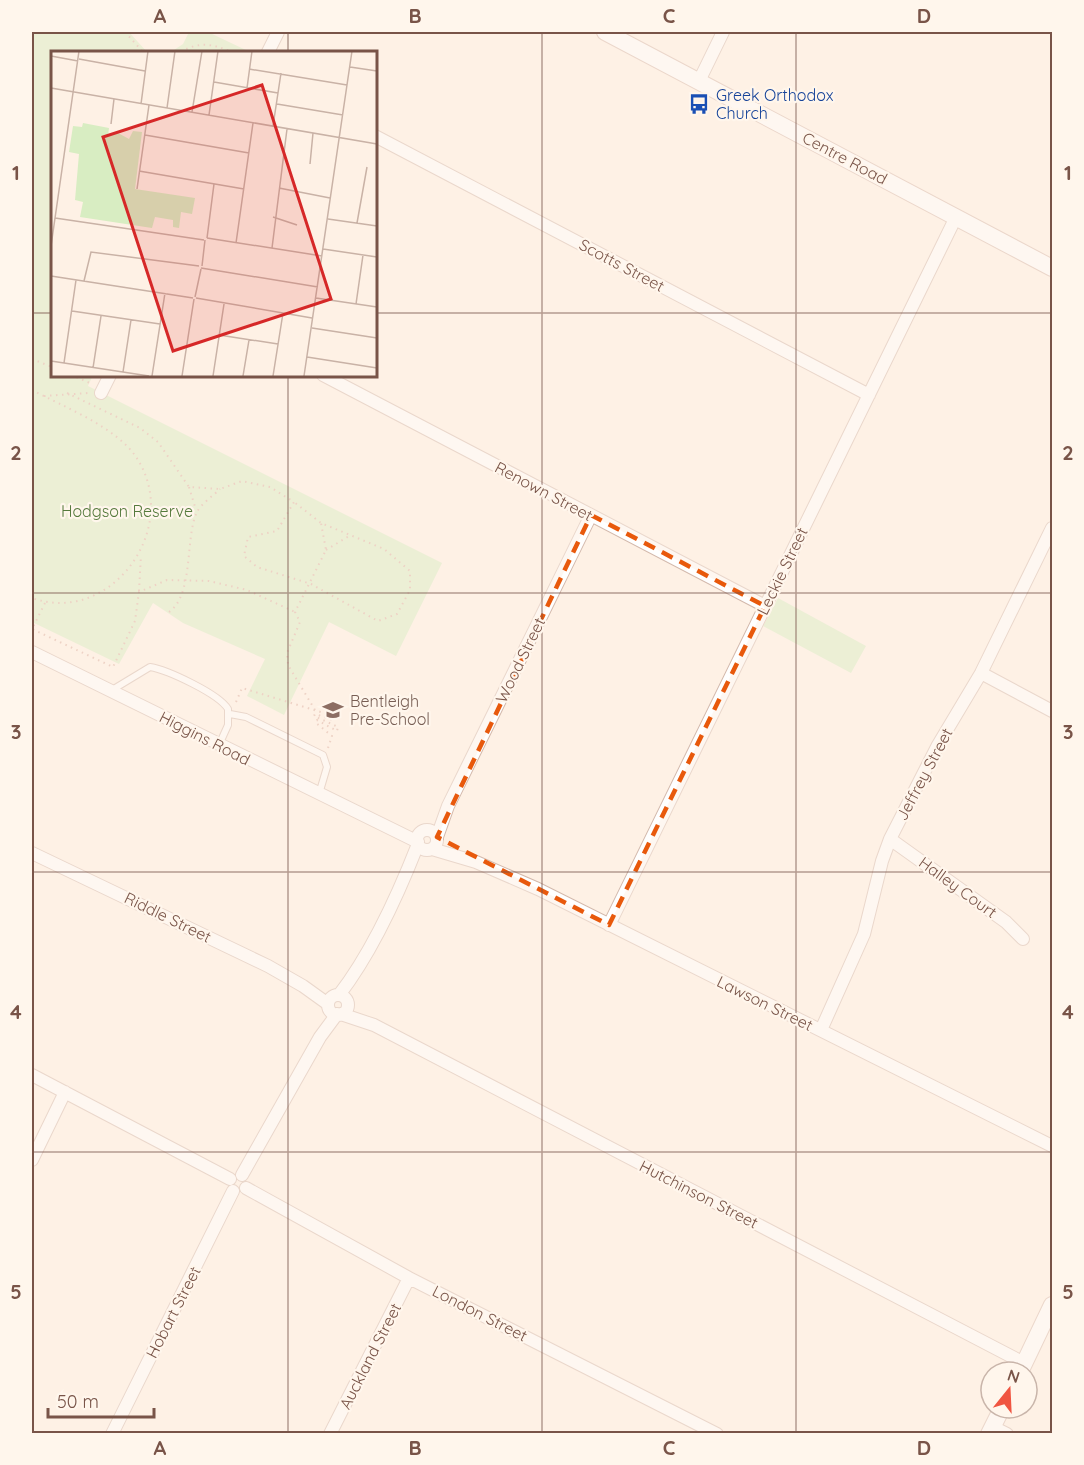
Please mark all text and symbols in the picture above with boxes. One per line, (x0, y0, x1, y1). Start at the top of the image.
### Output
text: A (154, 3, 167, 28)
text: B (408, 3, 422, 28)
text: C (663, 3, 676, 28)
text: D (917, 3, 931, 28)
inset map (51, 51, 376, 376)
place label: Greek Orthodox Church (716, 85, 834, 123)
bus stop icon: Greek Orthodox Church (687, 92, 711, 116)
street label: Centre Road (799, 127, 891, 189)
text: 1 (12, 160, 20, 185)
text: 1 (1064, 160, 1072, 185)
street label: Scotts Street (576, 234, 668, 296)
text: 2 (10, 440, 22, 465)
text: 2 (1062, 440, 1074, 465)
street label: Renown Street (492, 457, 596, 525)
park label: Hodgson Reserve (61, 501, 193, 521)
street label: Leckie Street (752, 524, 812, 618)
street label: Wood Street (491, 614, 549, 706)
place label: Bentleigh Pre-School (350, 691, 430, 729)
school or university icon: Bentleigh Pre-School (321, 698, 345, 722)
street label: Higgins Road (156, 707, 254, 769)
text: 3 (11, 719, 21, 744)
text: 3 (1063, 719, 1073, 744)
street label: Jeffrey Street (891, 724, 957, 824)
street label: Halley Court (915, 852, 1001, 922)
street label: Riddle Street (121, 887, 215, 947)
street label: Lawson Street (714, 971, 816, 1035)
text: 4 (10, 999, 22, 1024)
text: 4 (1062, 999, 1074, 1024)
street label: Hutchinson Street (636, 1155, 762, 1233)
street label: Hobart Street (141, 1263, 205, 1361)
text: 5 (10, 1279, 22, 1304)
text: 5 (1062, 1279, 1074, 1304)
street label: London Street (429, 1280, 531, 1346)
street label: Auckland Street (335, 1300, 405, 1412)
north arrow (979, 1360, 1039, 1420)
text: N (1005, 1364, 1022, 1387)
scale bar (48, 1381, 154, 1419)
text: 50 m (57, 1390, 99, 1413)
text: A (154, 1435, 167, 1460)
text: B (408, 1435, 422, 1460)
text: C (663, 1435, 676, 1460)
text: D (917, 1435, 931, 1460)

